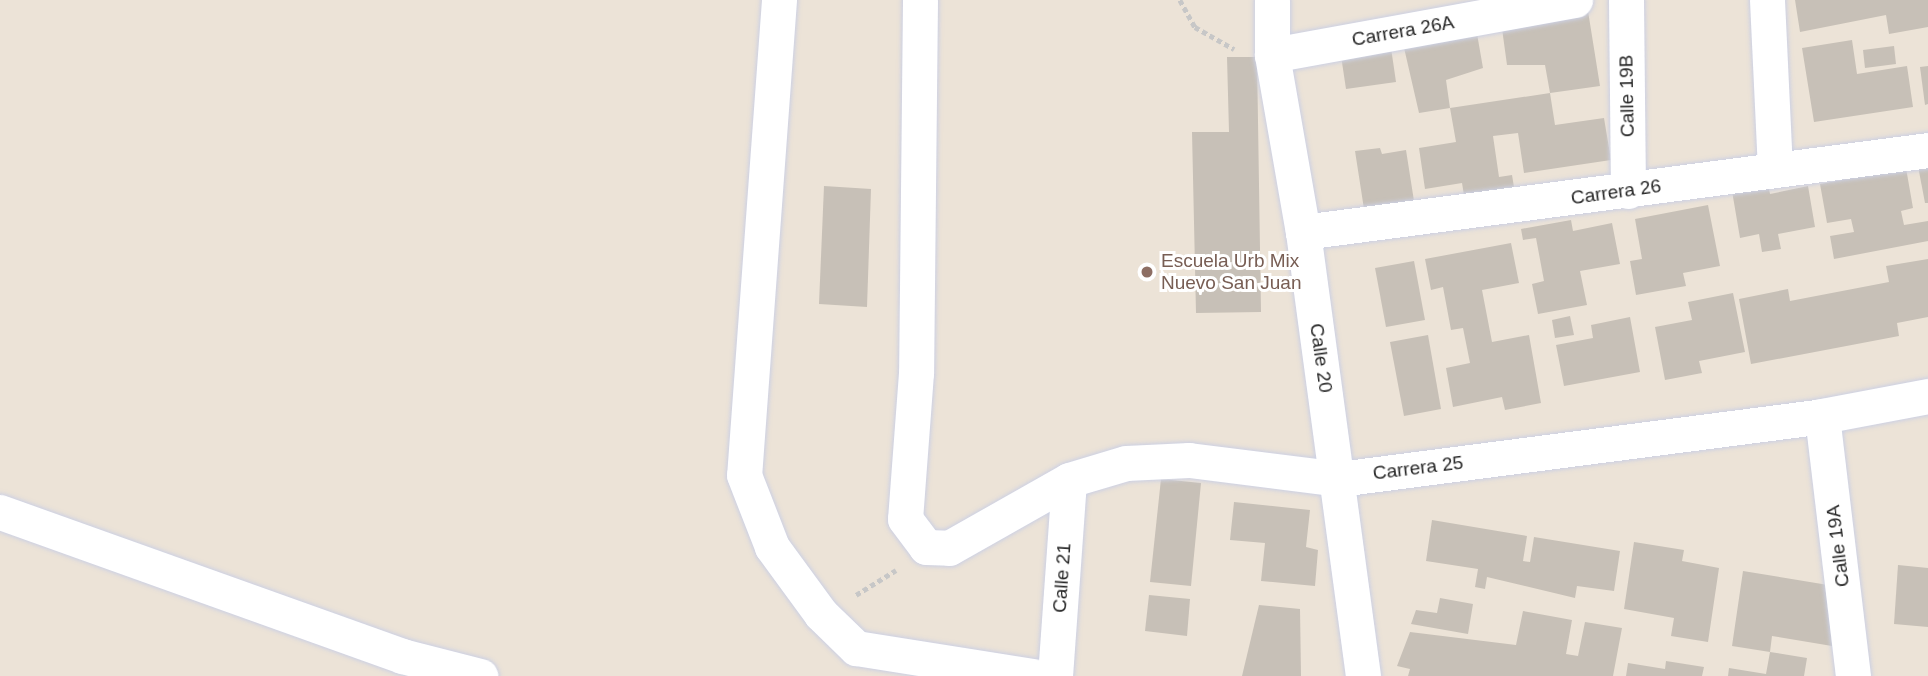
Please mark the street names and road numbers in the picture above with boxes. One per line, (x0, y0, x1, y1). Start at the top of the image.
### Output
street label: Carrera 26A (1350, 11, 1456, 51)
street label: Calle 19B (1615, 55, 1639, 137)
street label: Carrera 26 (1569, 174, 1663, 210)
street label: Calle 20 (1305, 322, 1337, 394)
street label: Carrera 25 (1372, 451, 1464, 485)
street label: Calle 19A (1822, 504, 1854, 588)
street label: Calle 21 (1048, 542, 1076, 614)

